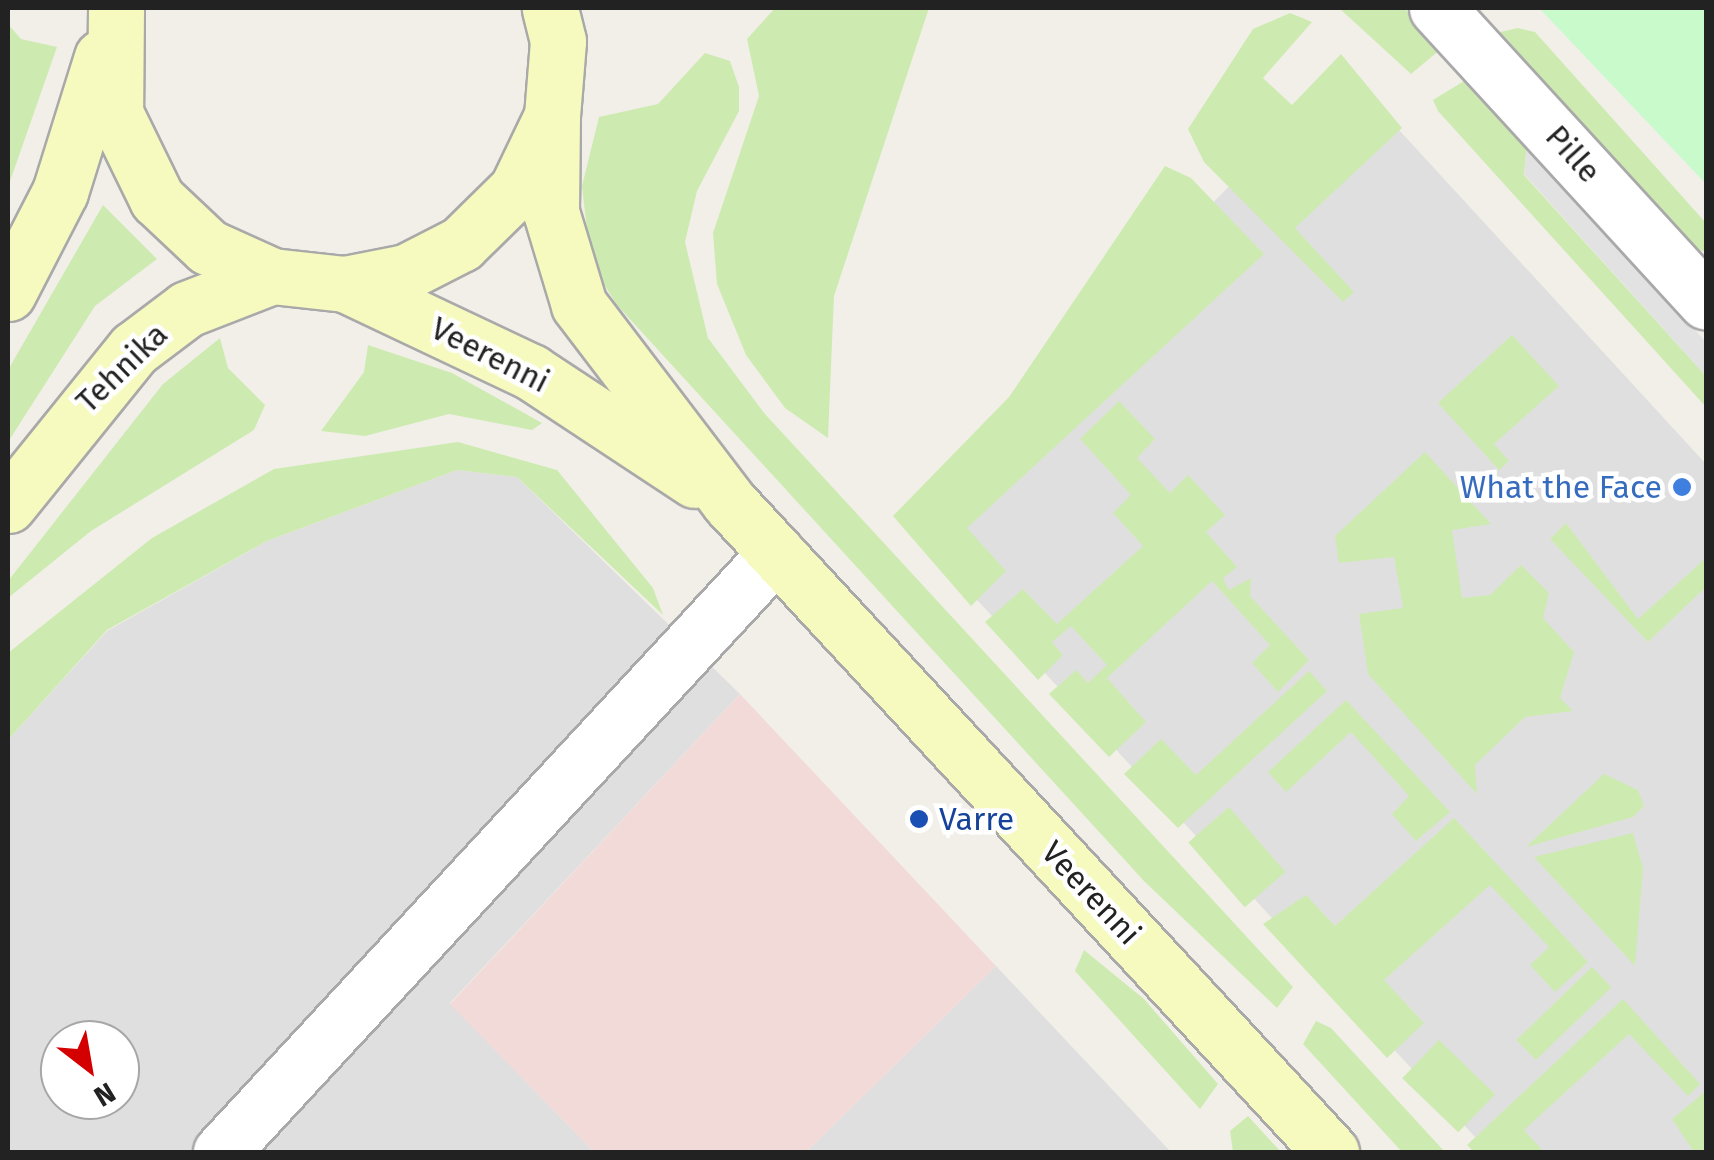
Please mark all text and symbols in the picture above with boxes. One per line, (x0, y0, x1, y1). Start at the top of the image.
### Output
street label: Pille (1537, 118, 1609, 190)
street label: Veerenni (425, 309, 555, 401)
street label: Tehnika (68, 315, 176, 421)
place label: What the Face (1460, 468, 1662, 506)
marker: What the Face (1671, 476, 1693, 498)
place label: Varre (939, 800, 1014, 838)
marker: Varre (908, 808, 930, 830)
street label: Veerenni (1034, 833, 1148, 953)
north arrow (40, 1020, 140, 1120)
text: N (88, 1075, 121, 1113)

